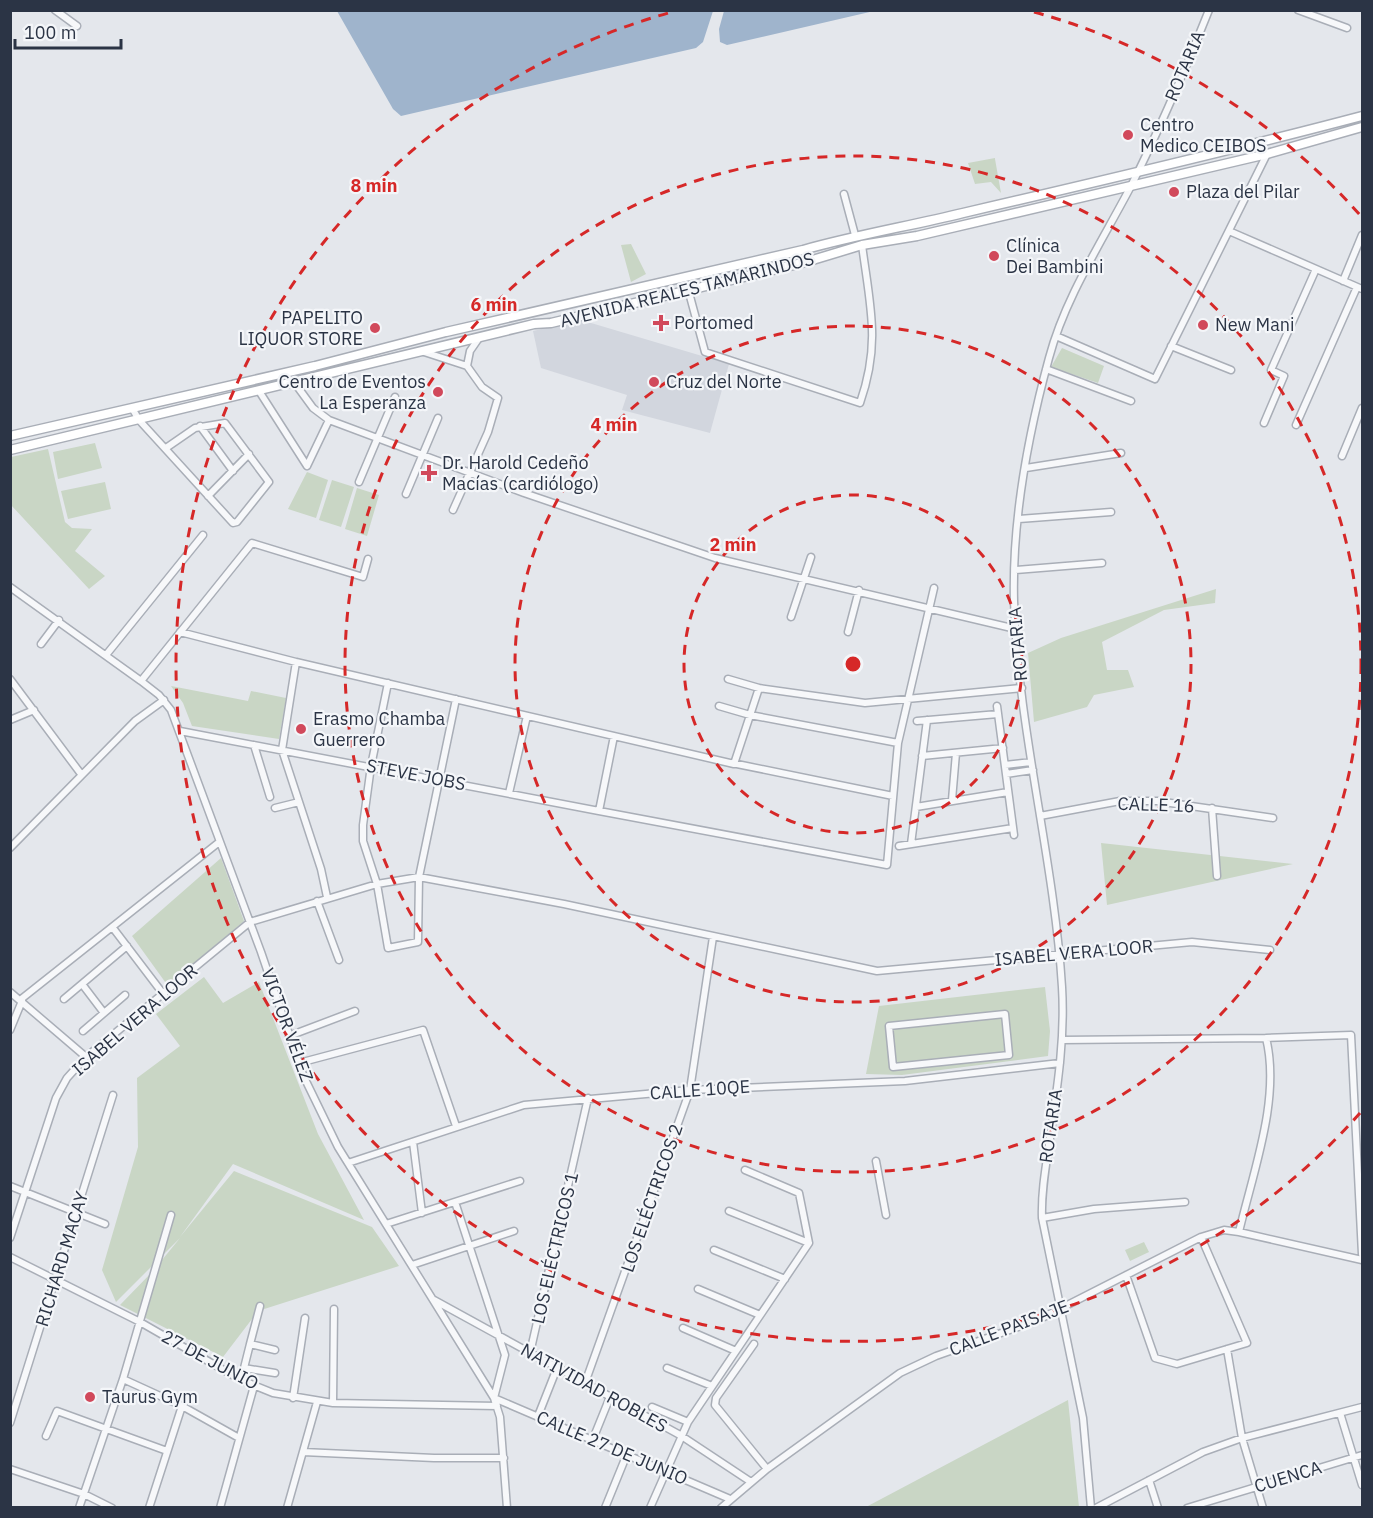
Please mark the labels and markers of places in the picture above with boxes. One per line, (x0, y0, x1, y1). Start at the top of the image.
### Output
place label: Centro Medico CEIBOS (1140, 113, 1267, 157)
marker: Centro Medico CEIBOS (1121, 128, 1135, 142)
place label: Plaza del Pilar (1186, 180, 1300, 203)
marker: Plaza del Pilar (1167, 185, 1181, 199)
place label: Clínica Dei Bambini (1006, 234, 1103, 278)
marker: Clínica Dei Bambini (987, 249, 1001, 263)
place label: PAPELITO LIQUOR STORE (238, 306, 363, 350)
place label: Portomed (674, 311, 754, 334)
place label: New Mani (1215, 313, 1295, 336)
marker: Portomed (652, 314, 670, 332)
marker: New Mani (1196, 318, 1210, 332)
marker: PAPELITO LIQUOR STORE (368, 321, 382, 335)
place label: Centro de Eventos La Esperanza (279, 370, 426, 414)
place label: Cruz del Norte (666, 370, 782, 393)
marker: Cruz del Norte (647, 375, 661, 389)
marker: Centro de Eventos La Esperanza (431, 385, 445, 399)
place label: Dr. Harold Cedeño Macías (cardiólogo) (442, 451, 599, 495)
marker: Dr. Harold Cedeño Macías (cardiólogo) (420, 464, 438, 482)
centre of rings (843, 654, 863, 674)
place label: Erasmo Chamba Guerrero (313, 707, 446, 751)
marker: Erasmo Chamba Guerrero (294, 722, 308, 736)
place label: Taurus Gym (102, 1385, 198, 1408)
marker: Taurus Gym (83, 1390, 97, 1404)

